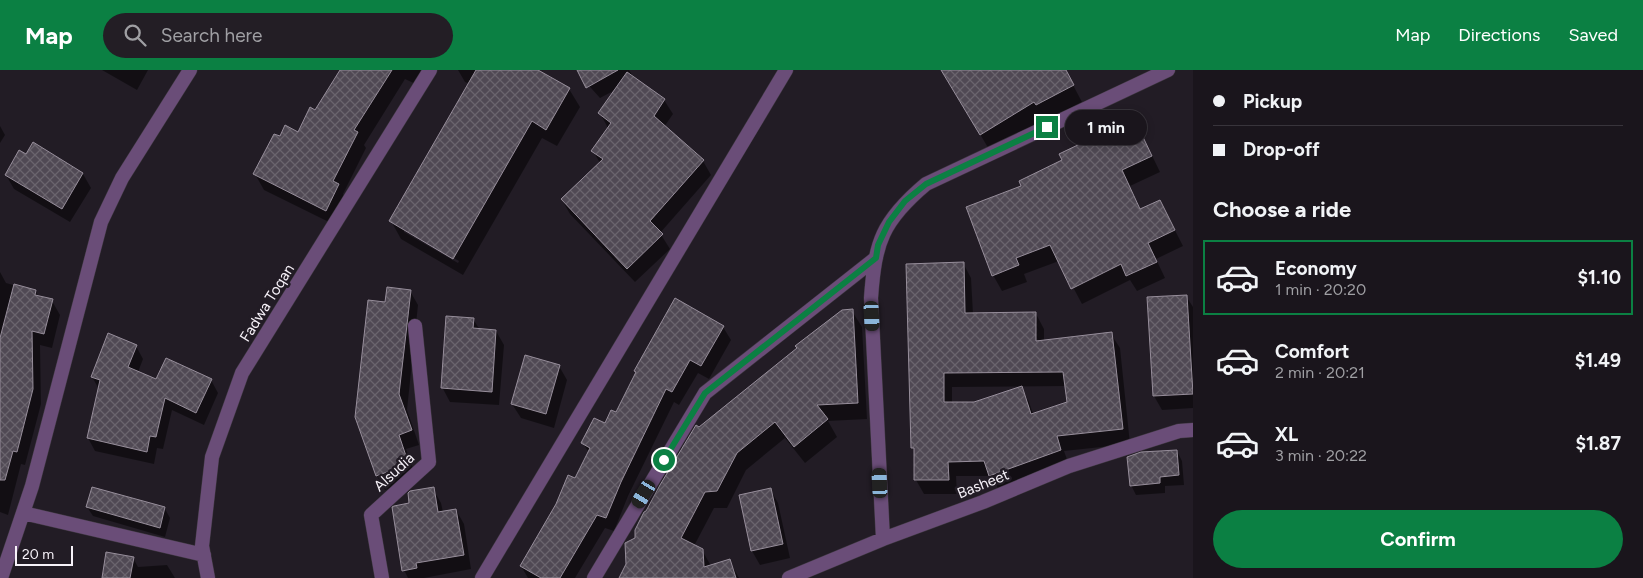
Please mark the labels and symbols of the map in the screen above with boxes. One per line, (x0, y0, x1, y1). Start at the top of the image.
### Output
callout: 1 min (1064, 110, 1147, 144)
route end (1036, 116, 1058, 138)
street label: Fadwa Toqan (236, 261, 298, 345)
car (863, 301, 880, 331)
street label: Alsudia (370, 449, 418, 495)
route start (653, 449, 675, 471)
street label: Basheet (954, 465, 1012, 503)
car (871, 468, 888, 498)
car (629, 477, 658, 511)
scale bar (15, 543, 72, 566)

